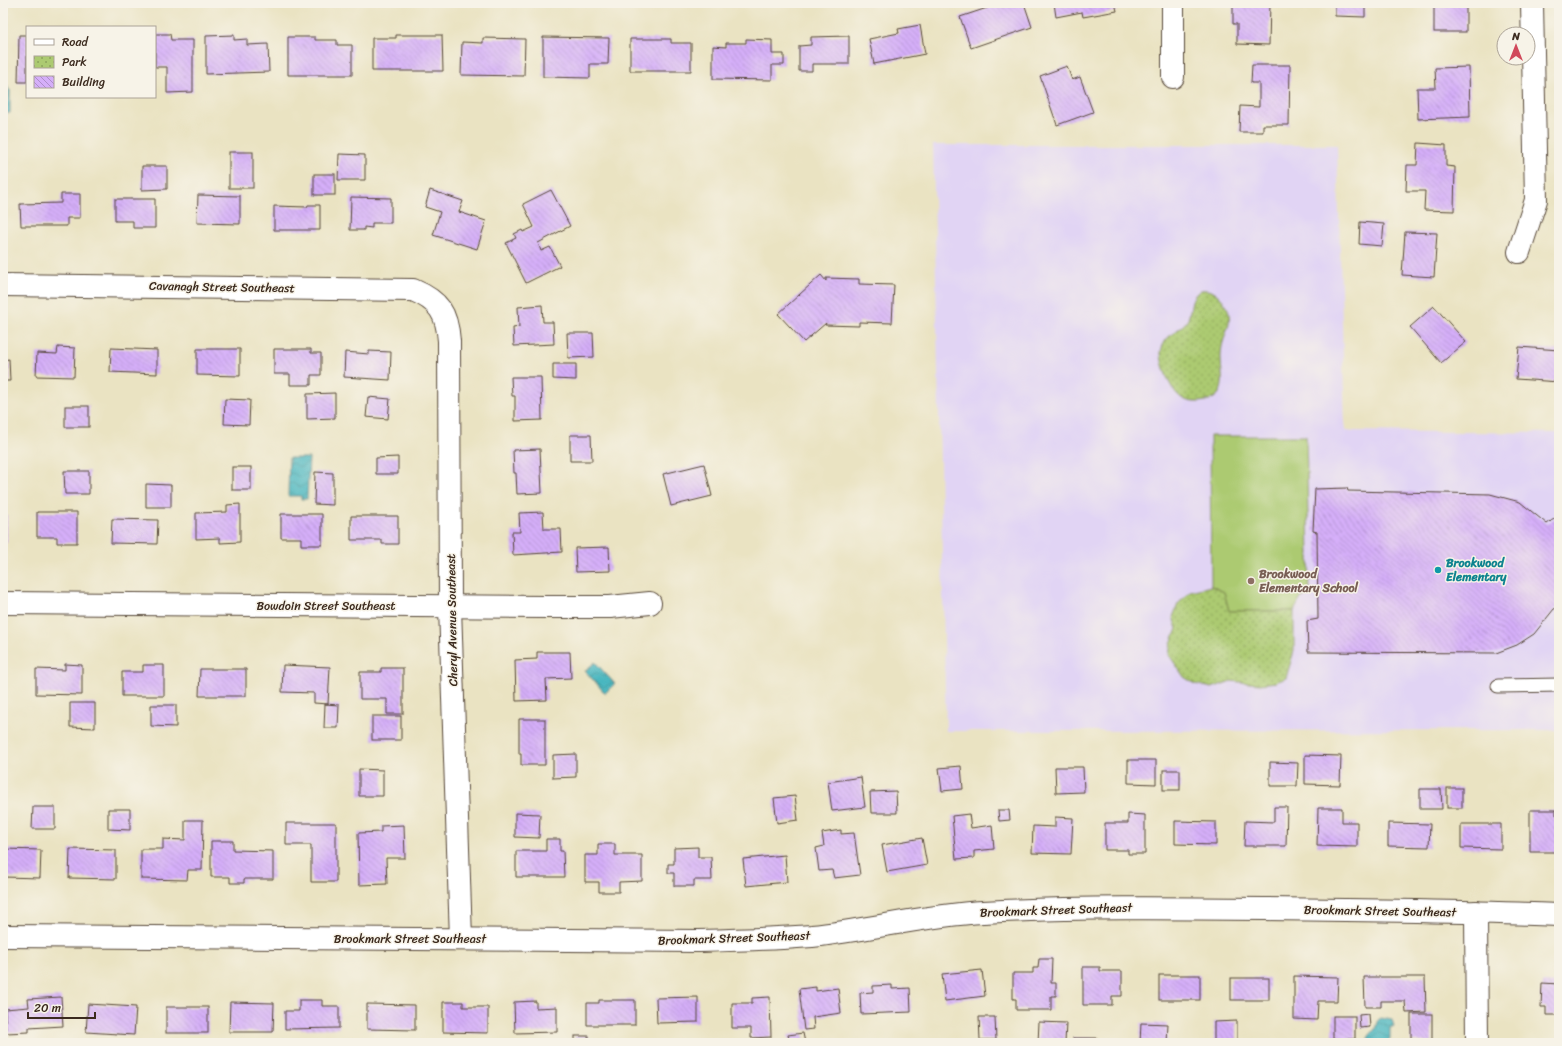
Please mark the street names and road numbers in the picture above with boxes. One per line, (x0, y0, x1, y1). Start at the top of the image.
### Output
street label: Cavanagh Street Southeast (149, 275, 295, 299)
street label: Cheryl Avenue Southeast (440, 554, 464, 686)
street label: Bowdoin Street Southeast (256, 595, 396, 617)
street label: Brookmark Street Southeast (980, 896, 1134, 924)
street label: Brookmark Street Southeast (1304, 899, 1457, 923)
street label: Brookmark Street Southeast (658, 924, 812, 952)
street label: Brookmark Street Southeast (334, 928, 487, 950)

